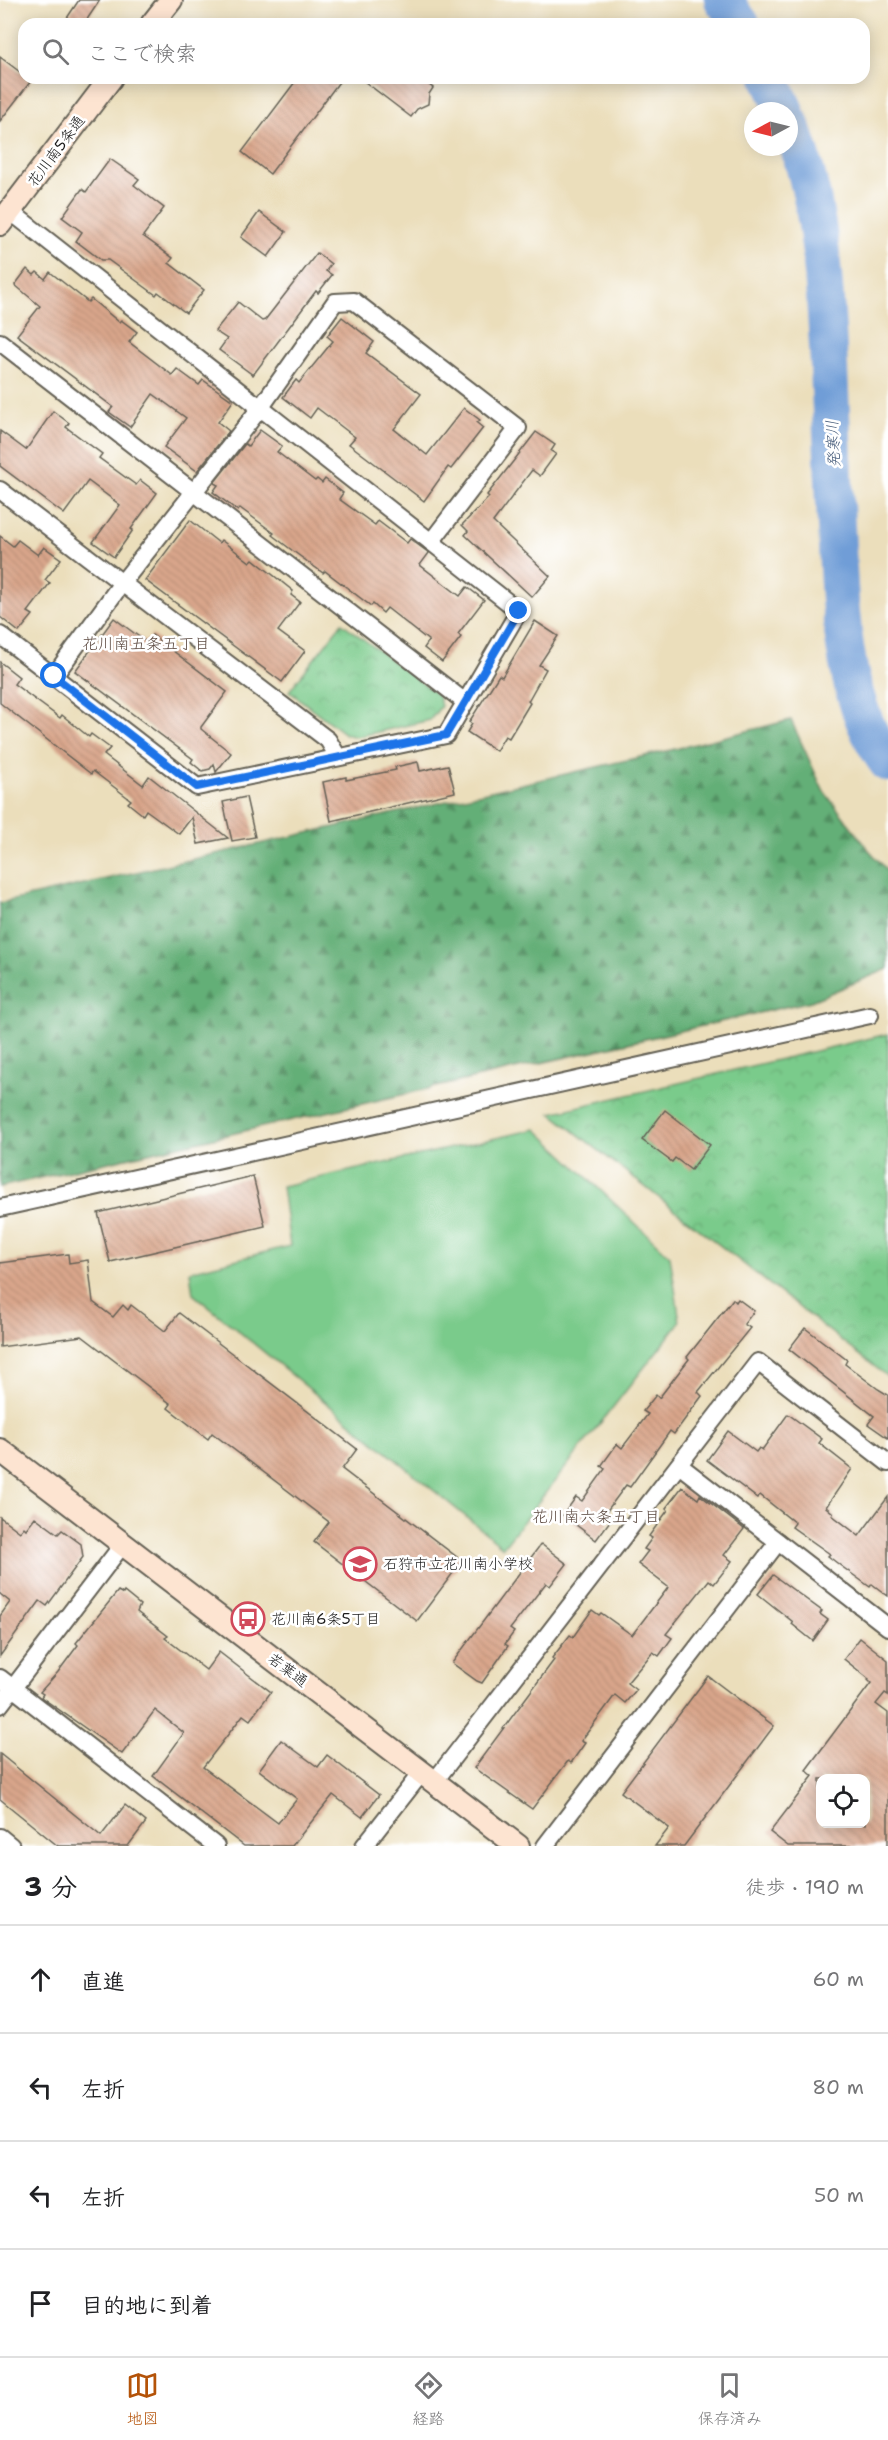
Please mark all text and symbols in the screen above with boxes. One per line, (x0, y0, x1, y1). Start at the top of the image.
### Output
search box (18, 18, 870, 84)
icon: search (39, 35, 72, 68)
text: ここで検索 (87, 39, 197, 68)
north arrow (744, 102, 798, 156)
street label: 花川南5条通 (23, 111, 89, 191)
water label: 発寒川 (821, 419, 845, 469)
route end (505, 597, 531, 623)
district label: 花川南五条五丁目 (82, 633, 210, 654)
route start (40, 662, 66, 688)
district label: 花川南六条五丁目 (532, 1506, 660, 1527)
school or university icon: 石狩市立花川南小学校 (342, 1546, 378, 1582)
place label: 石狩市立花川南小学校 (383, 1554, 533, 1574)
bus stop icon: 花川南6条5丁目 (230, 1601, 266, 1637)
place label: 花川南6条5丁目 (271, 1609, 381, 1629)
street label: 若葉通 (264, 1648, 312, 1692)
map controls (816, 1774, 870, 1828)
button: locate (816, 1774, 870, 1828)
text: 3 分 (24, 1869, 77, 1904)
text: 徒歩 · 190 m (745, 1874, 864, 1900)
icon: ahead (24, 1963, 57, 1996)
text: 60 m (812, 1966, 864, 1992)
text: 直進 (81, 1967, 125, 1996)
icon: left (24, 2071, 57, 2104)
text: 80 m (812, 2074, 864, 2100)
text: 左折 (81, 2075, 125, 2104)
icon: left (24, 2179, 57, 2212)
text: 50 m (814, 2182, 864, 2208)
text: 左折 (81, 2183, 125, 2212)
icon: arrive (24, 2287, 57, 2320)
text: 目的地に到着 (81, 2291, 213, 2320)
tab: 地図 (126, 2369, 159, 2429)
tab: 経路 (412, 2369, 445, 2429)
tab: 保存済み (698, 2369, 762, 2429)

